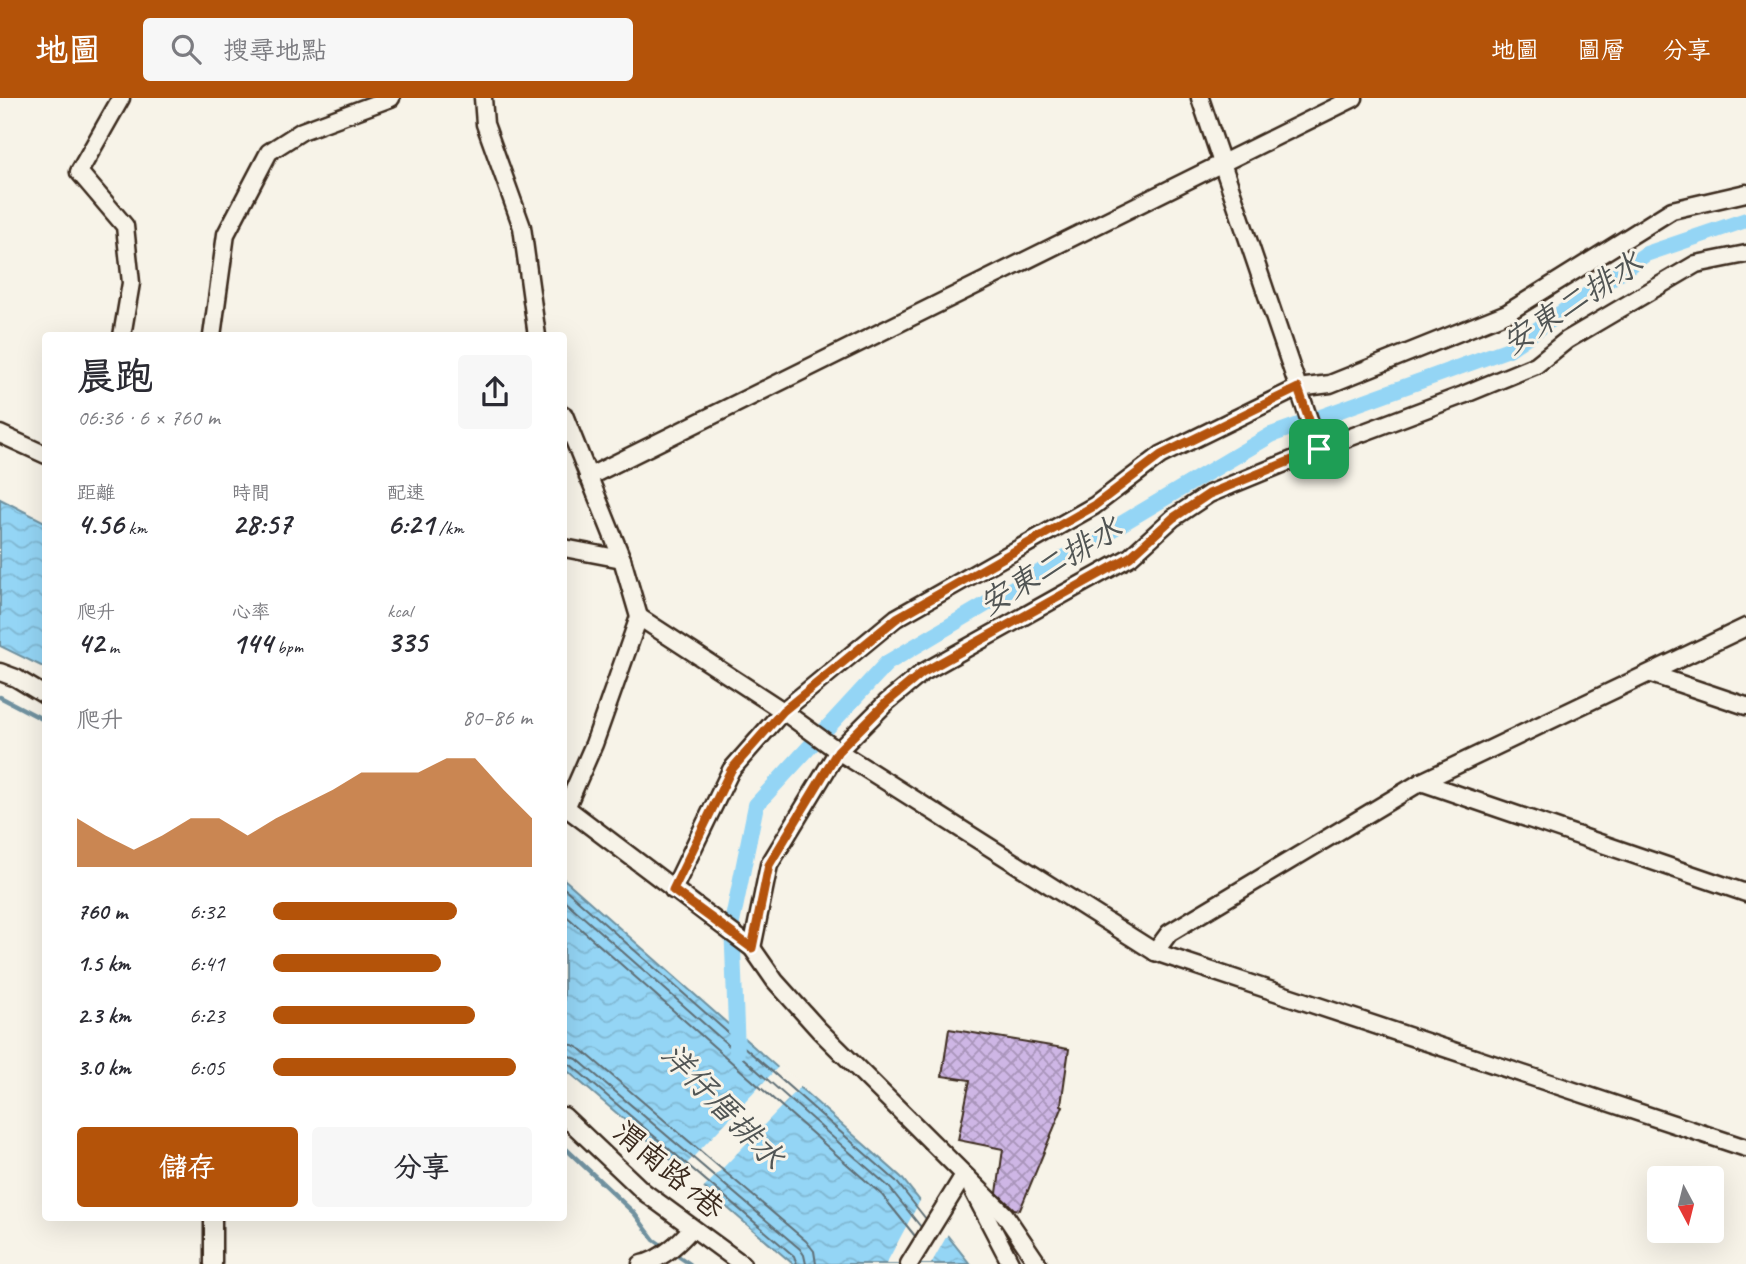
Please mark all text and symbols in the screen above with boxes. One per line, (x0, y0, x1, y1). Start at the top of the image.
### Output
search box (143, 18, 633, 81)
text: 地圖 (35, 29, 101, 71)
icon: search (167, 30, 205, 68)
text: 搜尋地點 (223, 34, 327, 67)
text: 地圖 (1491, 35, 1539, 65)
text: 圖層 (1577, 35, 1625, 65)
text: 分享 (1663, 35, 1711, 65)
water label: 安東二排水 (1494, 242, 1651, 364)
text: 晨跑 (77, 353, 153, 400)
button: share (458, 355, 532, 429)
text: 06:36 · 6 × 760 m (77, 403, 220, 432)
pin (1289, 419, 1349, 479)
icon: arrive (1300, 430, 1338, 468)
text: 距離 (77, 481, 115, 505)
text: 時間 (232, 481, 270, 505)
text: 配速 (387, 481, 425, 505)
text: 4.56 (77, 505, 124, 543)
text: 28:57 (232, 505, 291, 543)
text: 6:21 (387, 505, 434, 543)
water label: 安東二排水 (971, 507, 1130, 625)
text: km (124, 516, 147, 540)
text: /km (434, 516, 464, 540)
text: kcal (387, 599, 412, 623)
text: 爬升 (77, 600, 115, 624)
text: 心率 (232, 600, 270, 624)
text: 335 (387, 623, 427, 661)
text: 42 (77, 624, 104, 662)
text: 144 (232, 624, 273, 662)
text: m (104, 635, 119, 659)
text: bpm (273, 635, 303, 659)
text: 80–86 m (462, 703, 532, 732)
text: 爬升 (77, 705, 123, 734)
text: 760 m (77, 897, 127, 926)
text: 6:32 (189, 897, 225, 926)
text: 1.5 km (77, 949, 130, 978)
text: 6:41 (189, 949, 225, 978)
text: 2.3 km (77, 1001, 131, 1030)
text: 6:23 (189, 1001, 225, 1030)
water label: 洋仔厝排水 (653, 1034, 794, 1179)
text: 3.0 km (77, 1053, 131, 1082)
text: 6:05 (189, 1053, 225, 1082)
street label: 渭南路1巷 (606, 1113, 732, 1227)
button: 儲存 (77, 1127, 298, 1207)
button: 分享 (312, 1127, 532, 1207)
north arrow (1647, 1166, 1724, 1242)
map controls (1647, 1166, 1724, 1243)

